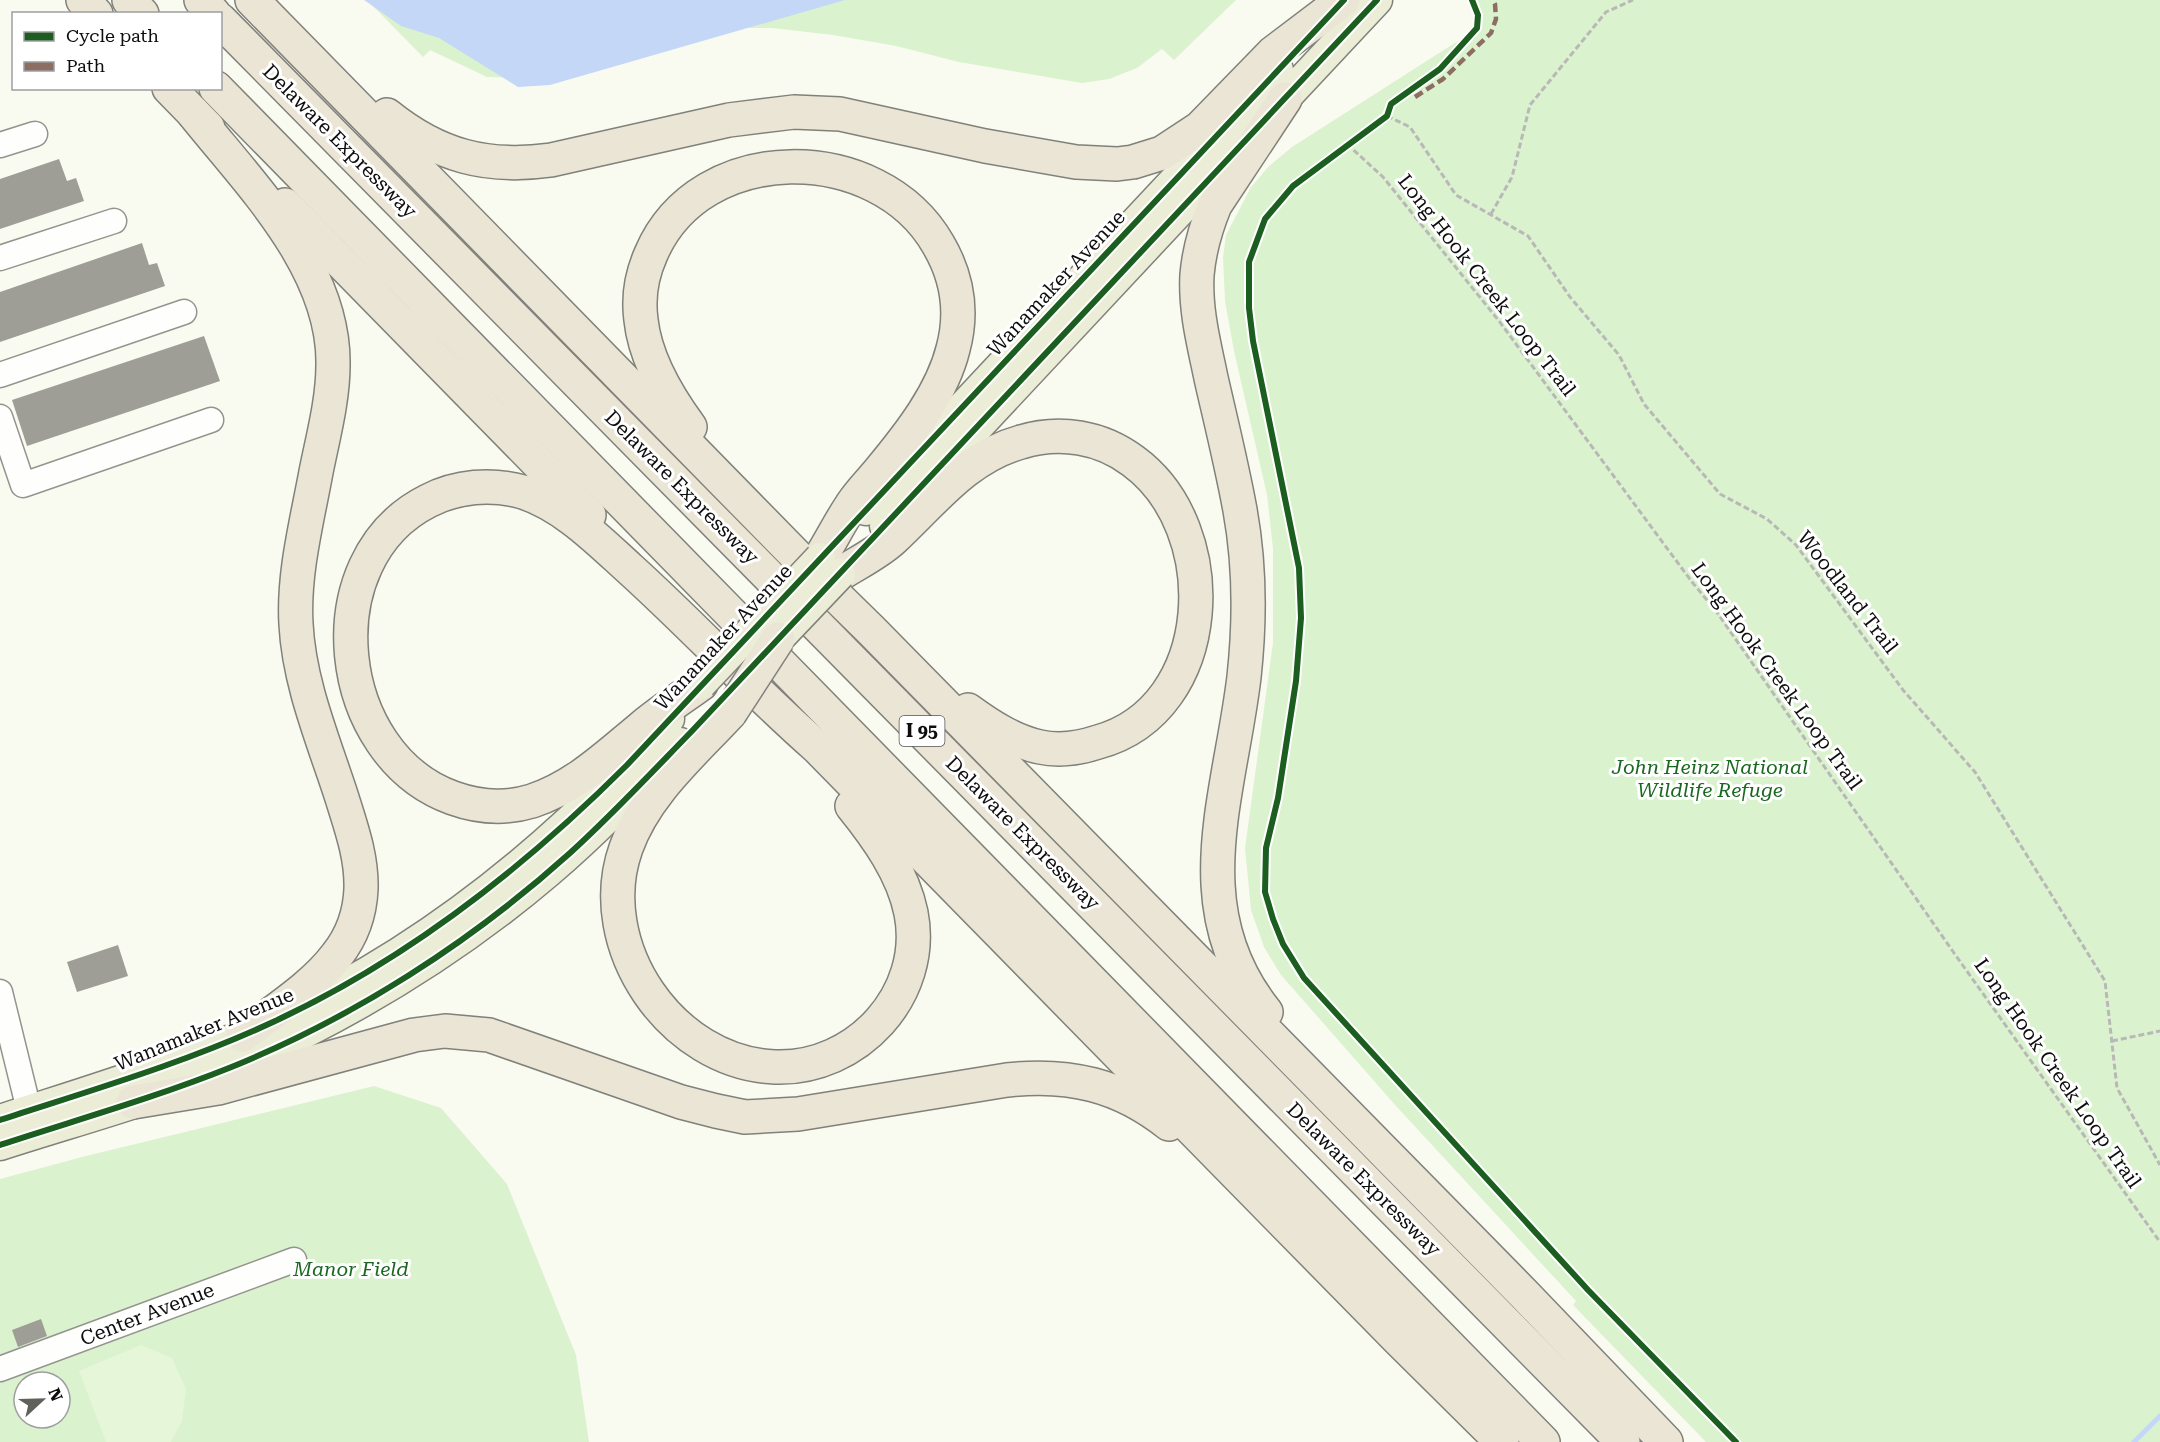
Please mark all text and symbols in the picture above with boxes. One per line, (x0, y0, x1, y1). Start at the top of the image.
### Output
legend (12, 12, 222, 90)
text: Cycle path (66, 25, 159, 46)
text: Path (66, 55, 105, 76)
street label: Delaware Expressway (258, 59, 422, 223)
street label: Long Hook Creek Loop Trail (1393, 169, 1581, 401)
street label: Wanamaker Avenue (982, 205, 1130, 361)
street label: Delaware Expressway (600, 405, 764, 569)
street label: Woodland Trail (1793, 526, 1903, 658)
street label: Long Hook Creek Loop Trail (1687, 558, 1867, 794)
street label: Wanamaker Avenue (649, 559, 797, 715)
road number: I 95 (900, 716, 944, 746)
street label: Delaware Expressway (941, 751, 1105, 915)
park label: John Heinz National Wildlife Refuge (1611, 755, 1808, 802)
street label: Long Hook Creek Loop Trail (1969, 954, 2147, 1192)
street label: Wanamaker Avenue (111, 982, 297, 1076)
street label: Delaware Expressway (1282, 1097, 1446, 1261)
park label: Manor Field (292, 1257, 409, 1281)
street label: Center Avenue (77, 1277, 217, 1351)
north arrow (12, 1370, 72, 1430)
text: N (44, 1385, 67, 1404)

